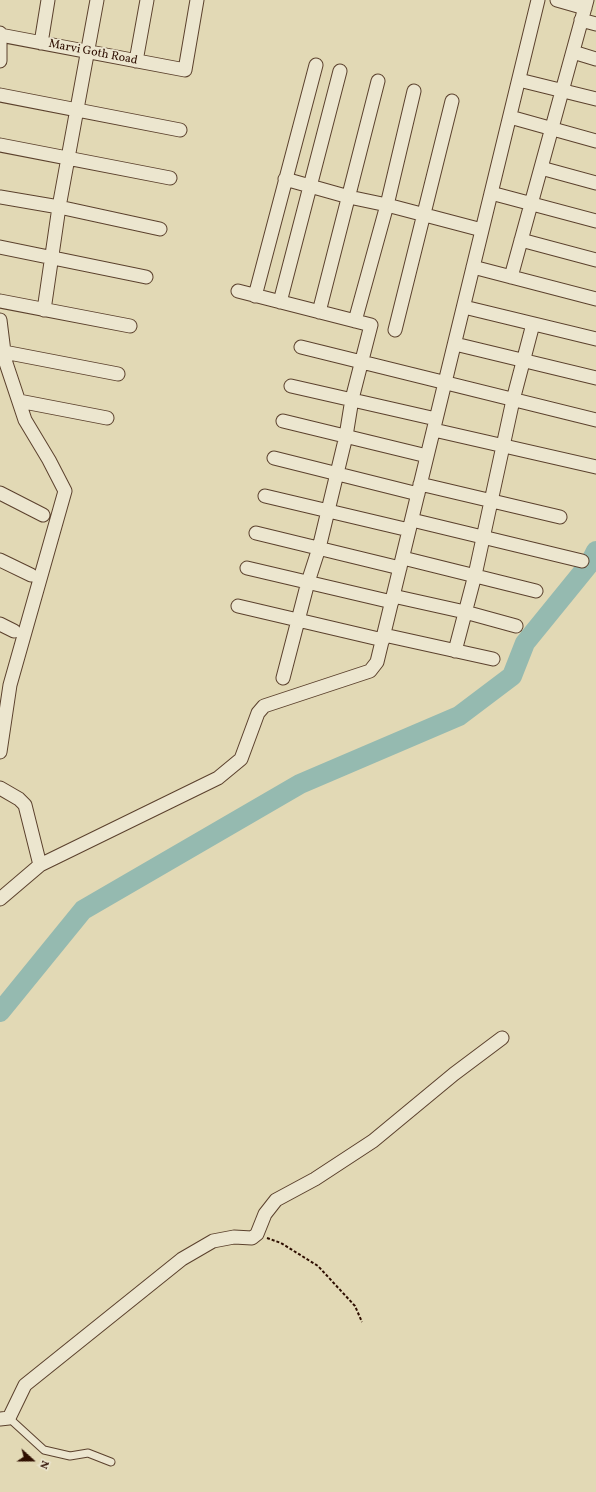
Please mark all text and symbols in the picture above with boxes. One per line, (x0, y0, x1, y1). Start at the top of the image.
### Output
street label: Marvi Goth Road (47, 37, 139, 69)
north arrow (12, 1440, 52, 1480)
text: N (35, 1458, 52, 1471)

